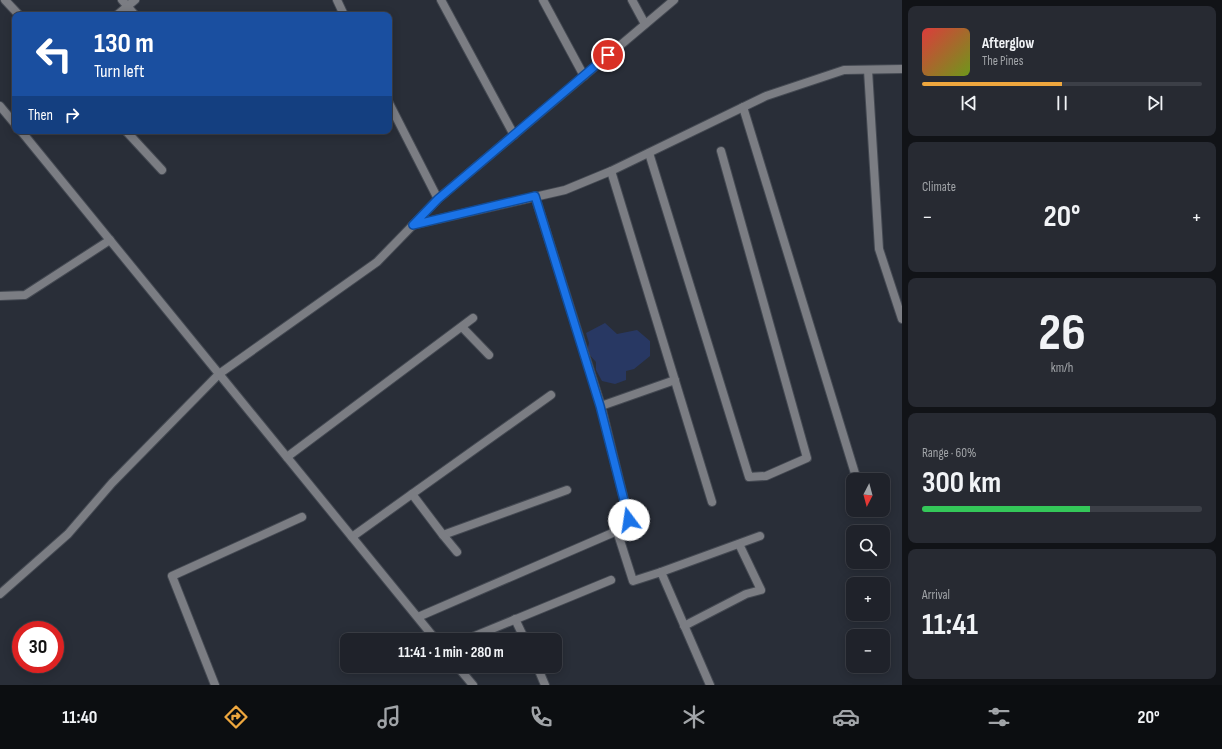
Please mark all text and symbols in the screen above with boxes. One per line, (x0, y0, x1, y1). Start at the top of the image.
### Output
text: 130 m (94, 27, 154, 60)
icon: left (28, 28, 80, 80)
text: Afterglow (982, 34, 1034, 53)
pin (591, 38, 625, 72)
icon: arrive (597, 44, 619, 66)
text: The Pines (982, 53, 1023, 69)
text: Turn left (94, 61, 145, 82)
icon: previous (958, 92, 980, 114)
icon: pause (1051, 92, 1073, 114)
icon: next (1144, 92, 1166, 114)
icon: right (61, 104, 83, 126)
text: Then (28, 106, 53, 125)
text: Climate (922, 179, 956, 195)
text: 20° (1044, 199, 1080, 235)
text: − (922, 204, 933, 231)
text: + (1191, 204, 1202, 231)
text: 26 (1038, 302, 1086, 365)
text: km/h (1051, 360, 1073, 376)
text: Range · 60% (922, 445, 976, 461)
text: 300 km (922, 465, 1001, 501)
north arrow (846, 473, 890, 517)
map controls (846, 473, 890, 673)
position arrow (608, 499, 650, 541)
button: search (846, 525, 890, 569)
button: + (846, 577, 890, 621)
text: Arrival (922, 587, 950, 603)
text: 11:41 (922, 607, 978, 643)
speed limit sign: 30 (12, 621, 64, 673)
button: − (846, 629, 890, 673)
text: 11:41 · 1 min · 280 m (398, 643, 504, 662)
icon: directions (222, 703, 250, 731)
icon: music (375, 703, 403, 731)
icon: phone (527, 703, 555, 731)
icon: climate (680, 703, 708, 731)
icon: car (832, 703, 860, 731)
icon: filters (985, 703, 1013, 731)
text: 11:40 (62, 707, 97, 728)
text: 20° (1138, 707, 1160, 728)

